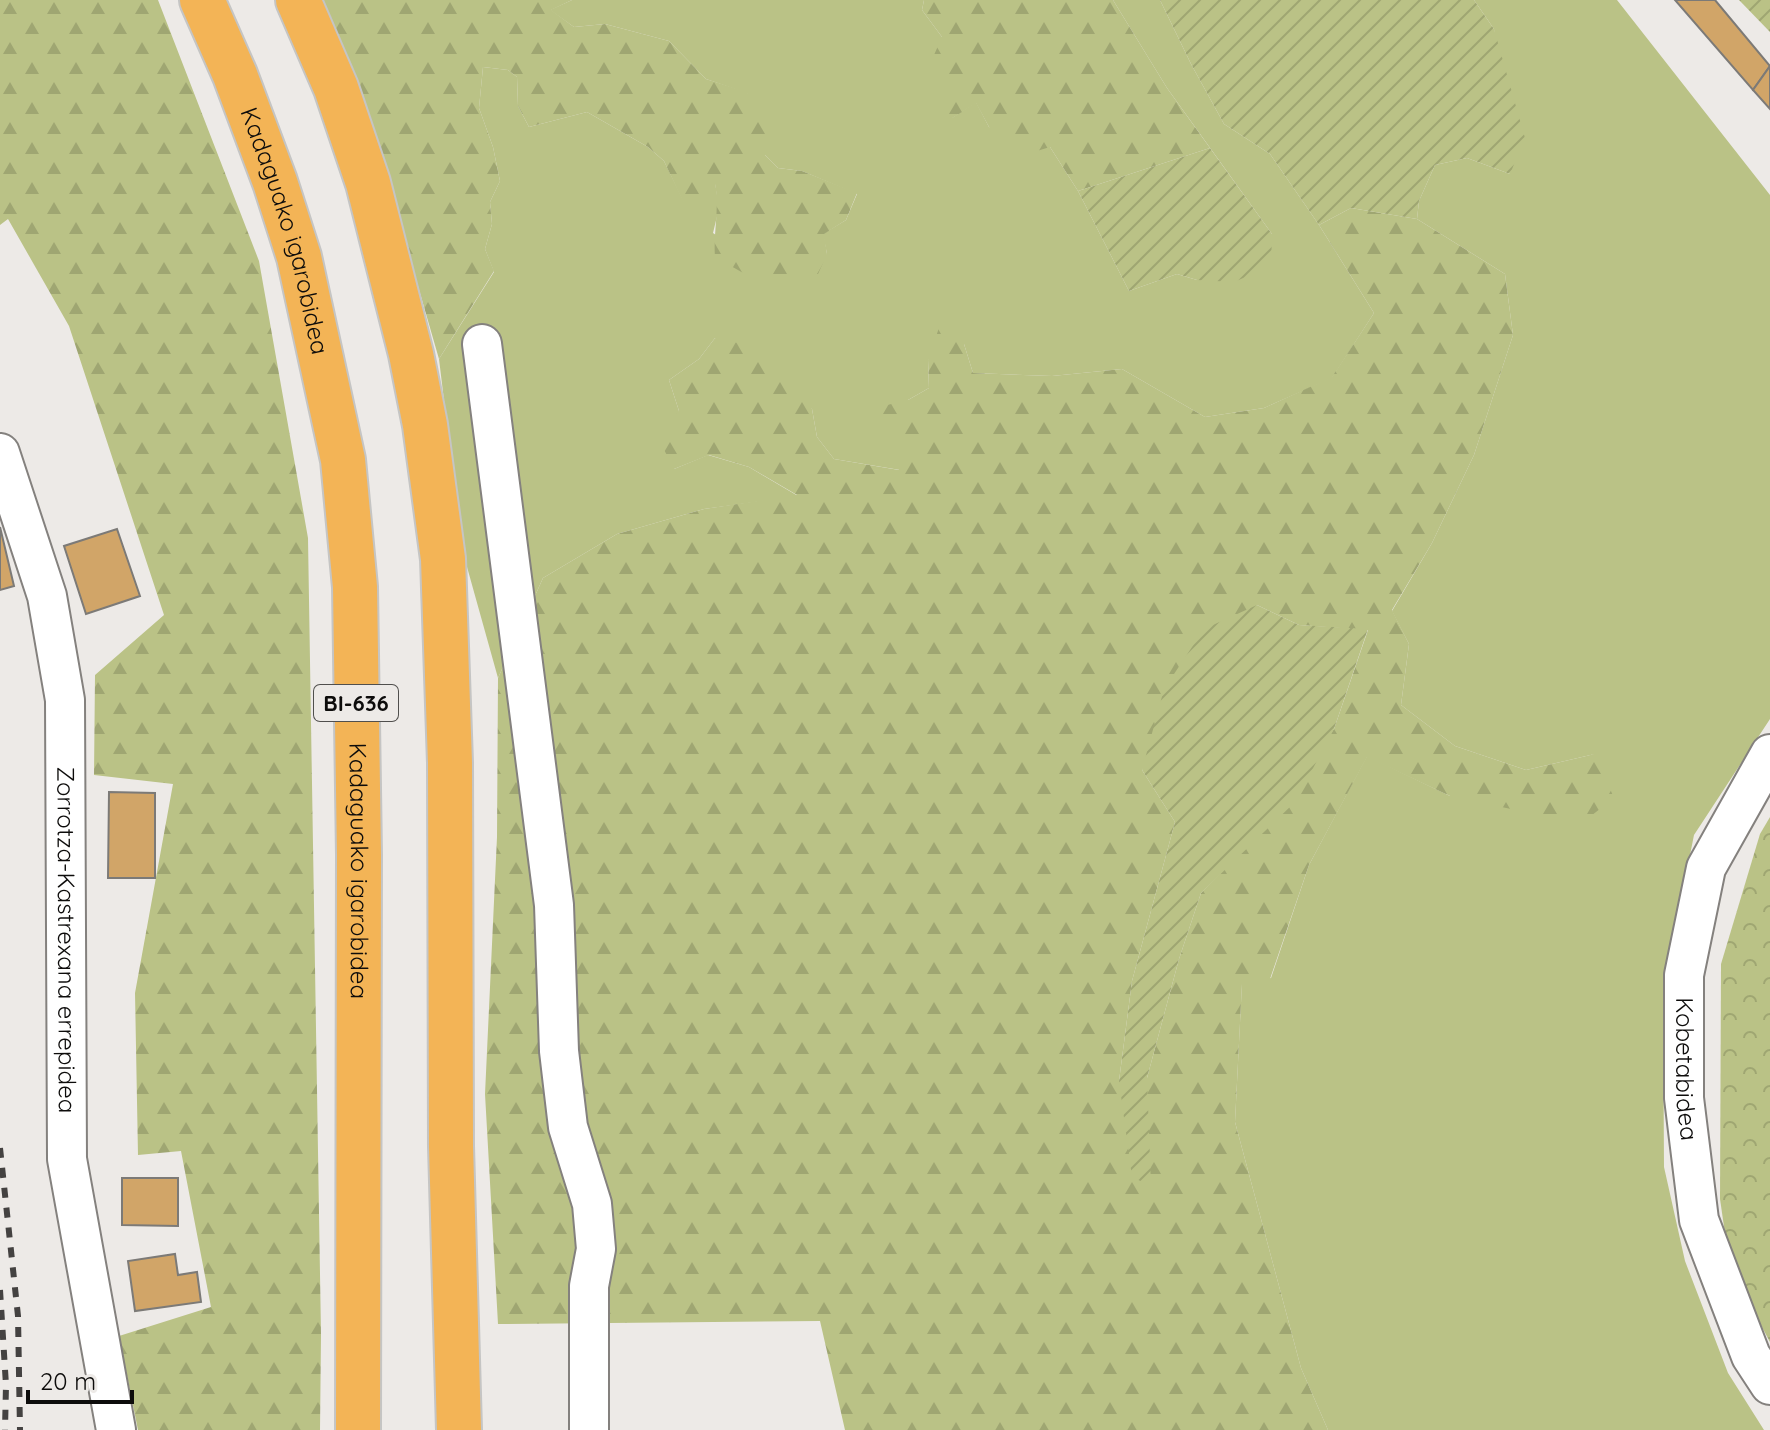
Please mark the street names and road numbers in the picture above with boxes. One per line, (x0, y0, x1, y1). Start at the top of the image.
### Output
street label: Kadaguako igarobidea (234, 103, 336, 357)
road number: BI-636 (314, 685, 398, 721)
street label: Kadaguako igarobidea (343, 742, 375, 999)
street label: Zorrotza-Kastrexana errepidea (51, 766, 83, 1113)
street label: Kobetabidea (1670, 997, 1705, 1142)

